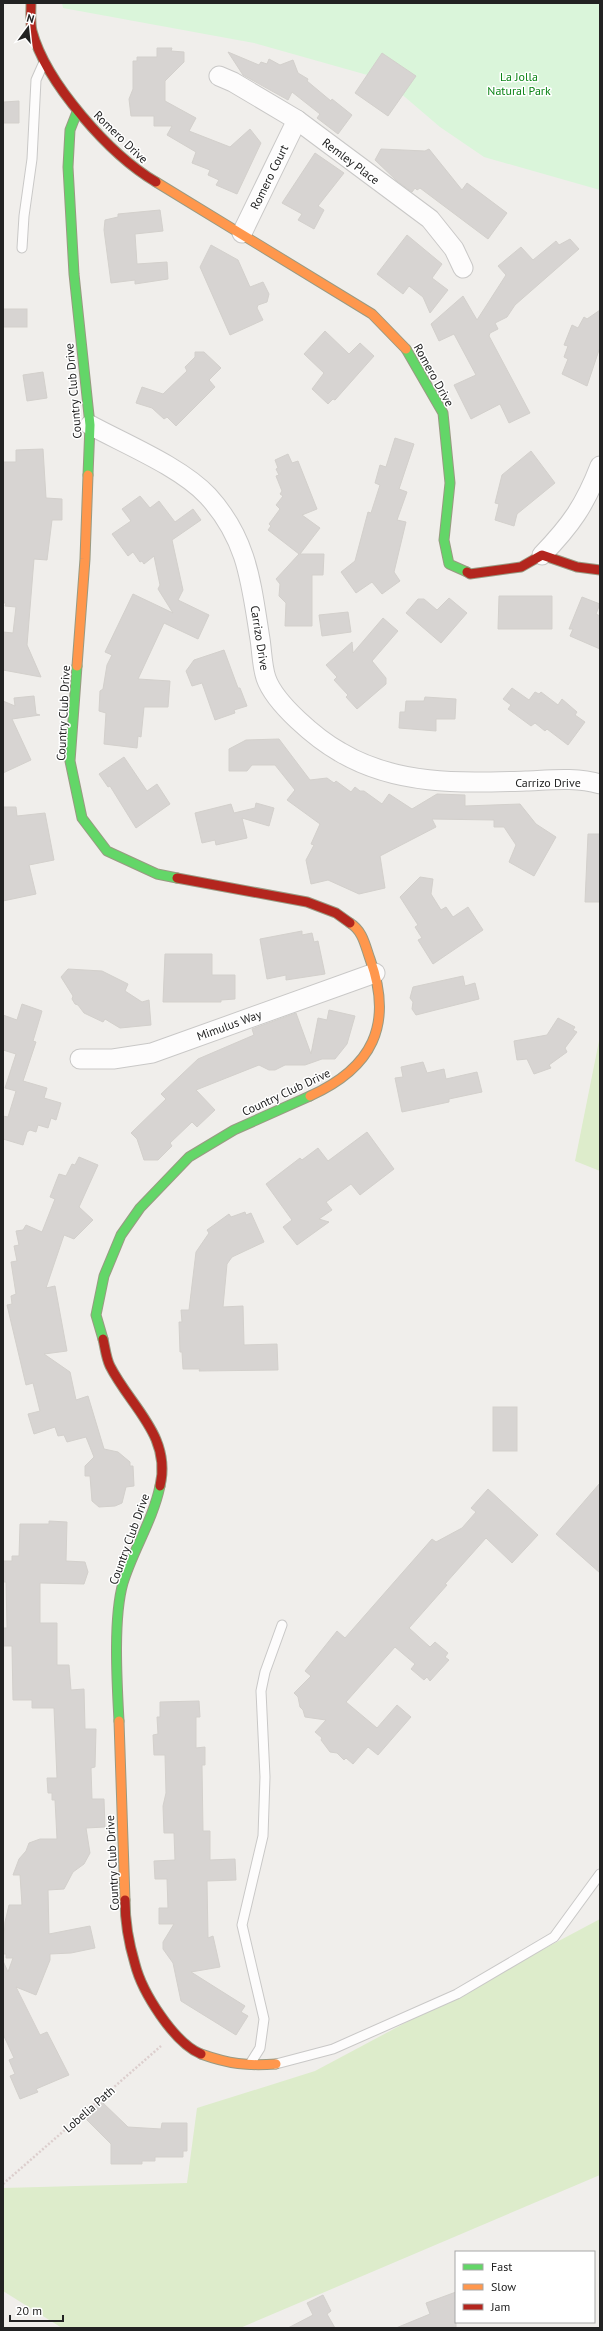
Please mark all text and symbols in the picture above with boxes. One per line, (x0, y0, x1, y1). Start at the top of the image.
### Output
north arrow (8, 8, 48, 48)
text: N (25, 11, 36, 26)
park label: La Jolla Natural Park (487, 69, 551, 98)
street label: Romero Drive (91, 107, 151, 167)
street label: Remley Place (320, 135, 382, 187)
street label: Romero Court (247, 142, 291, 212)
street label: Romero Drive (411, 341, 457, 409)
street label: Country Club Drive (61, 343, 85, 439)
street label: Carrizo Drive (247, 604, 273, 672)
street label: Country Club Drive (53, 665, 73, 761)
street label: Carrizo Drive (515, 775, 581, 790)
street label: Mimulus Way (195, 1006, 264, 1044)
street label: Country Club Drive (239, 1065, 333, 1119)
street label: Country Club Drive (106, 1491, 152, 1587)
street label: Country Club Drive (102, 1815, 122, 1911)
street label: Lobelia Path (60, 2083, 118, 2135)
legend (455, 2251, 595, 2323)
text: Fast (491, 2259, 512, 2274)
text: Slow (491, 2279, 516, 2294)
scale bar (10, 2297, 63, 2323)
text: Jam (490, 2299, 510, 2314)
text: 20 m (16, 2303, 42, 2318)

